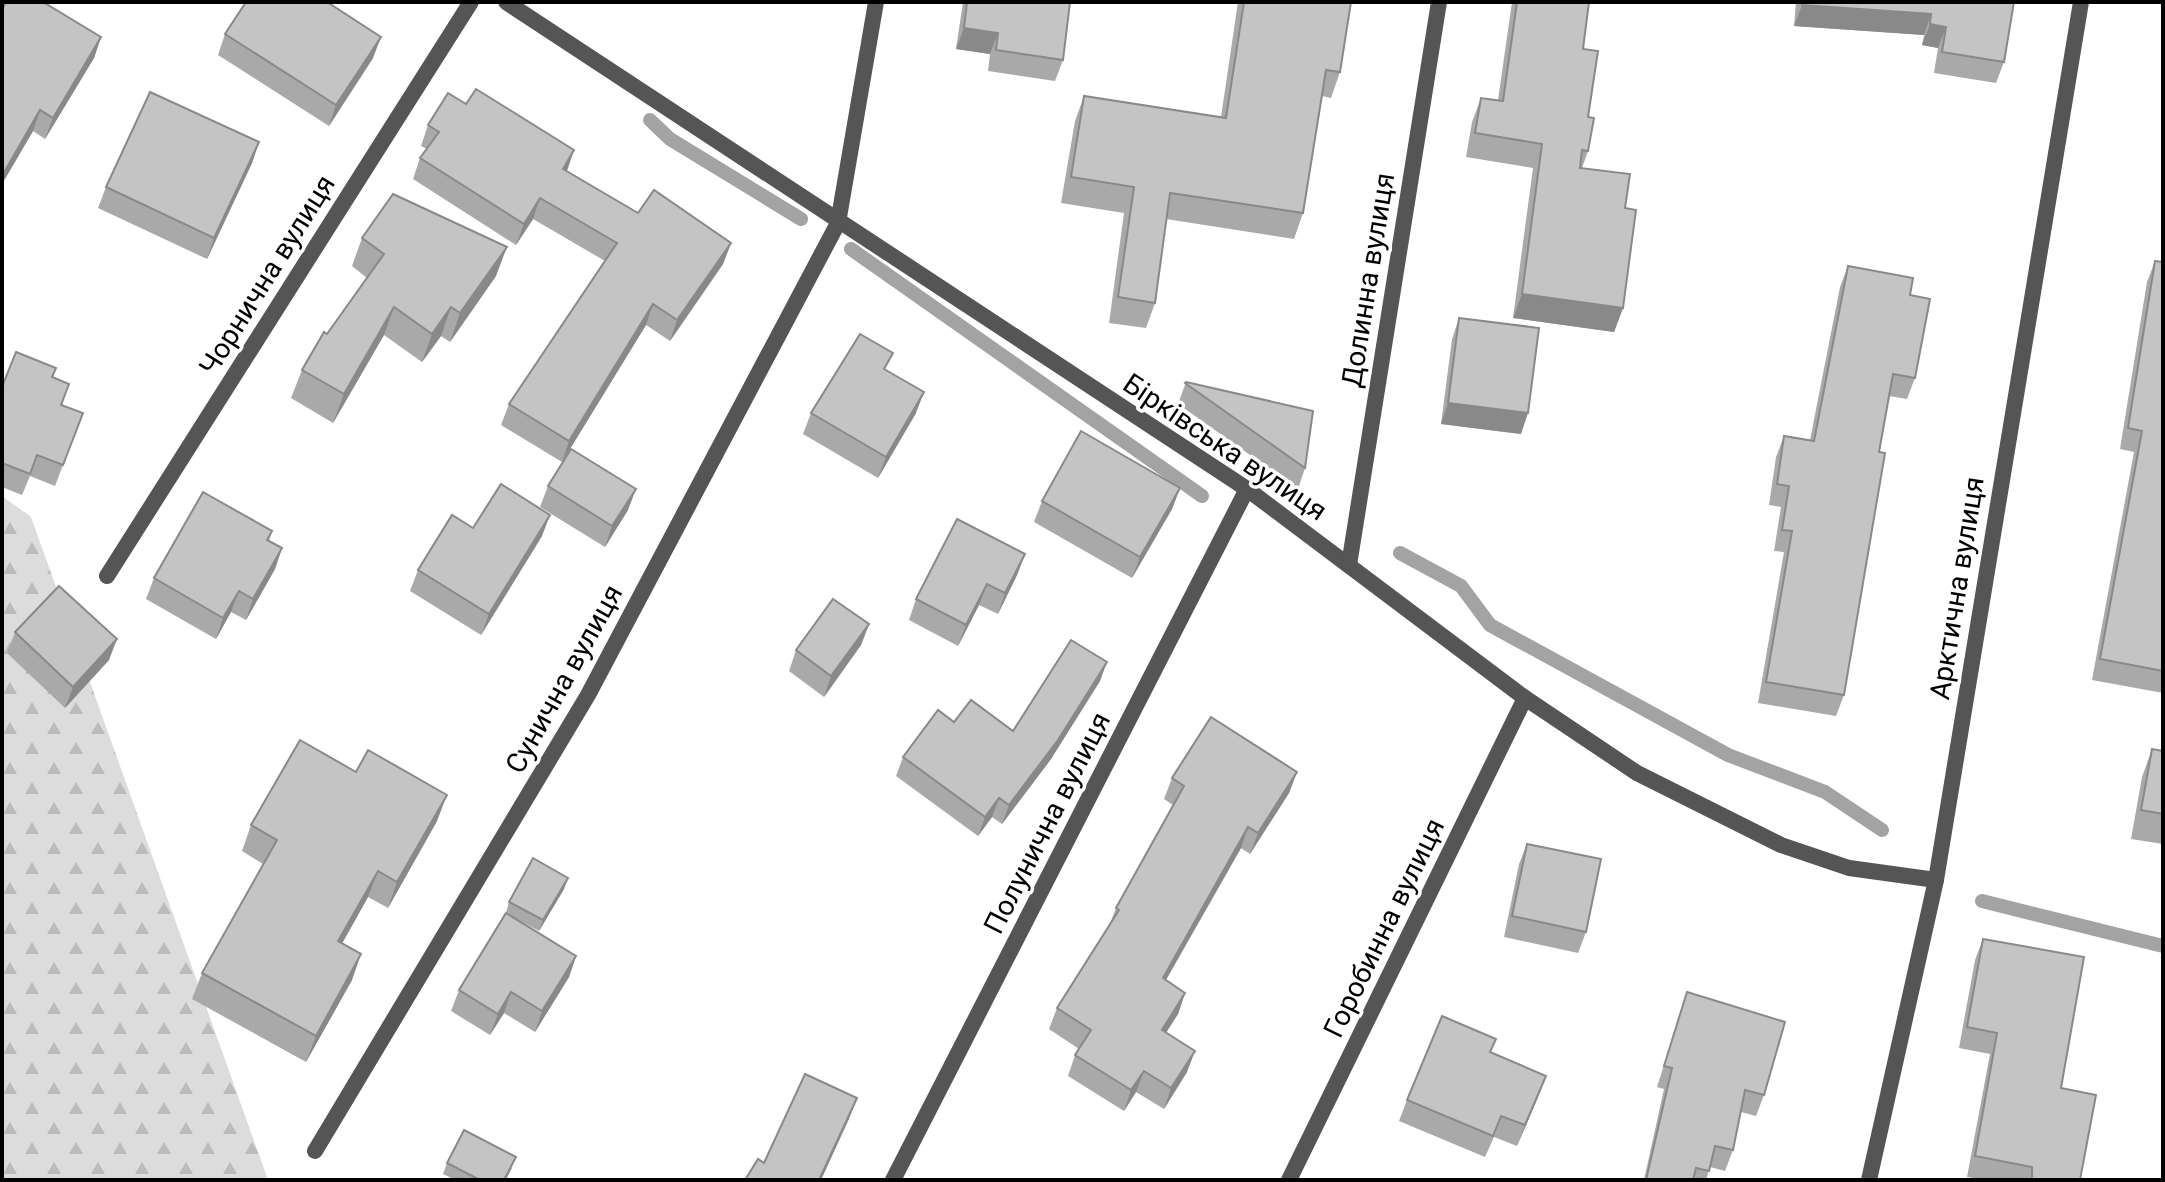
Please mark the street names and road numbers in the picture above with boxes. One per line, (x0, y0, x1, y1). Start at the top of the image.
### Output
street label: Чорнична вулиця (192, 169, 342, 381)
street label: Долинна вулиця (1335, 170, 1401, 390)
street label: Бірківська вулиця (1117, 367, 1333, 527)
street label: Арктична вулиця (1923, 474, 1991, 702)
street label: Сунична вулиця (499, 579, 629, 779)
street label: Полунична вулиця (977, 707, 1117, 939)
street label: Горобинна вулиця (1317, 813, 1451, 1043)

